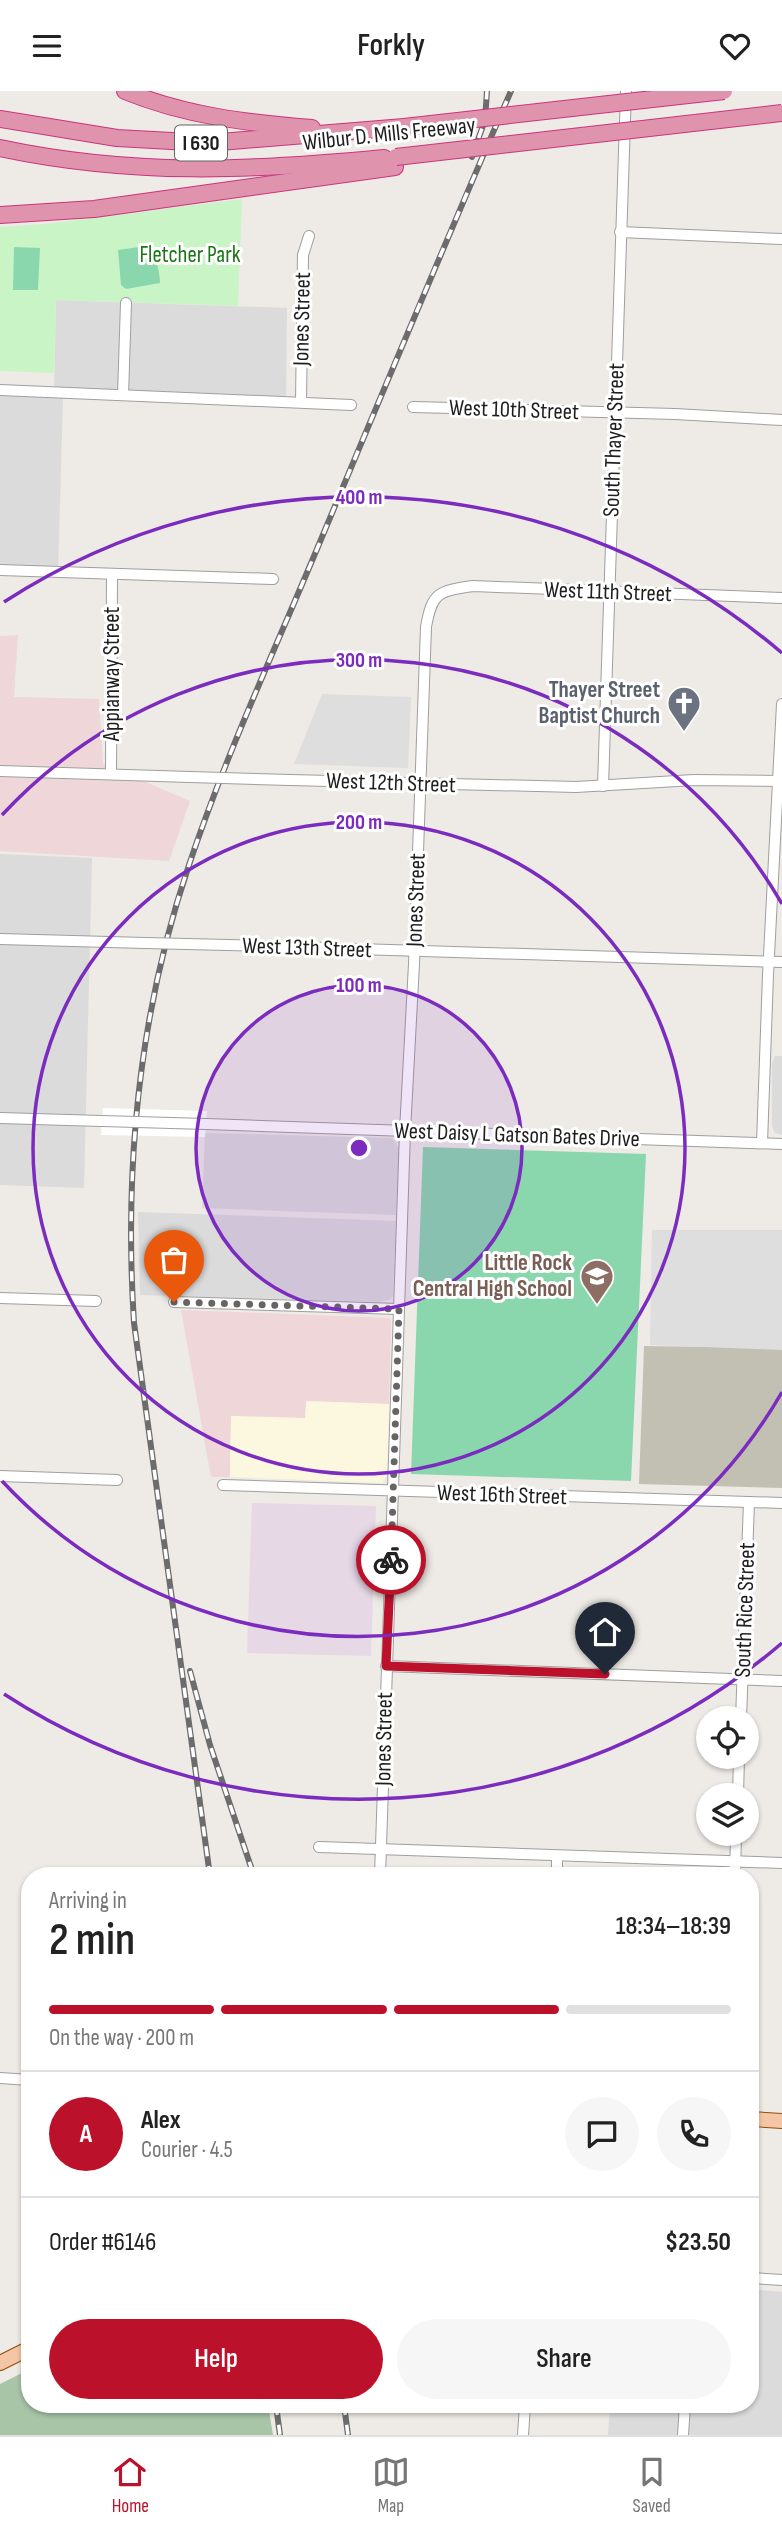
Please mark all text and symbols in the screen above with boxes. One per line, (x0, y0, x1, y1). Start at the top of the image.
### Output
text: Forkly (357, 26, 425, 65)
icon: menu (28, 27, 66, 65)
icon: heart (716, 27, 754, 65)
street label: Wilbur D. Mills Freeway (301, 111, 477, 157)
road number: I 630 (175, 125, 227, 161)
park label: Fletcher Park (139, 241, 241, 269)
street label: Jones Street (287, 272, 317, 367)
street label: South Thayer Street (597, 363, 631, 517)
street label: West 10th Street (448, 394, 580, 426)
text: 400 m (336, 485, 382, 510)
street label: West 11th Street (544, 576, 672, 608)
street label: Appianway Street (98, 607, 126, 742)
text: 300 m (336, 648, 382, 673)
place label: Thayer Street Baptist Church (538, 676, 660, 730)
church icon: Thayer Street Baptist Church (665, 684, 703, 733)
street label: West 12th Street (326, 767, 456, 799)
text: 200 m (336, 810, 382, 835)
street label: Jones Street (400, 853, 432, 948)
street label: West 13th Street (242, 932, 372, 964)
text: 100 m (336, 973, 382, 998)
street label: West Daisy L Gatson Bates Drive (394, 1117, 640, 1153)
centre of rings (347, 1136, 371, 1160)
pin (144, 1230, 204, 1302)
icon: bag (155, 1241, 193, 1279)
place label: Little Rock Central High School (413, 1249, 572, 1303)
school or university icon: Little Rock Central High School (578, 1257, 616, 1306)
street label: West 16th Street (437, 1479, 567, 1511)
courier (356, 1525, 426, 1595)
icon: bike (372, 1541, 410, 1579)
street label: South Rice Street (729, 1542, 761, 1678)
pin (575, 1602, 635, 1674)
icon: home (586, 1613, 624, 1651)
street label: Jones Street (369, 1692, 399, 1787)
map controls (696, 1706, 759, 1846)
button: locate (696, 1706, 759, 1769)
button: layers (696, 1783, 759, 1846)
text: Arriving in (49, 1887, 127, 1915)
text: 18:34–18:39 (616, 1911, 731, 1942)
text: 2 min (49, 1913, 135, 1968)
text: On the way · 200 m (49, 2024, 194, 2052)
button: chat (565, 2097, 639, 2171)
button: phone (657, 2097, 731, 2171)
text: Alex (141, 2105, 181, 2136)
text: A (80, 2119, 92, 2150)
text: Courier · 4.5 (141, 2136, 233, 2164)
text: Order #6146 (49, 2227, 156, 2258)
text: $23.50 (665, 2227, 731, 2258)
button: Help (49, 2319, 383, 2399)
button: Share (397, 2319, 731, 2399)
tab: Home (111, 2453, 149, 2518)
tab: Map (372, 2453, 410, 2518)
tab: Saved (633, 2453, 671, 2518)

